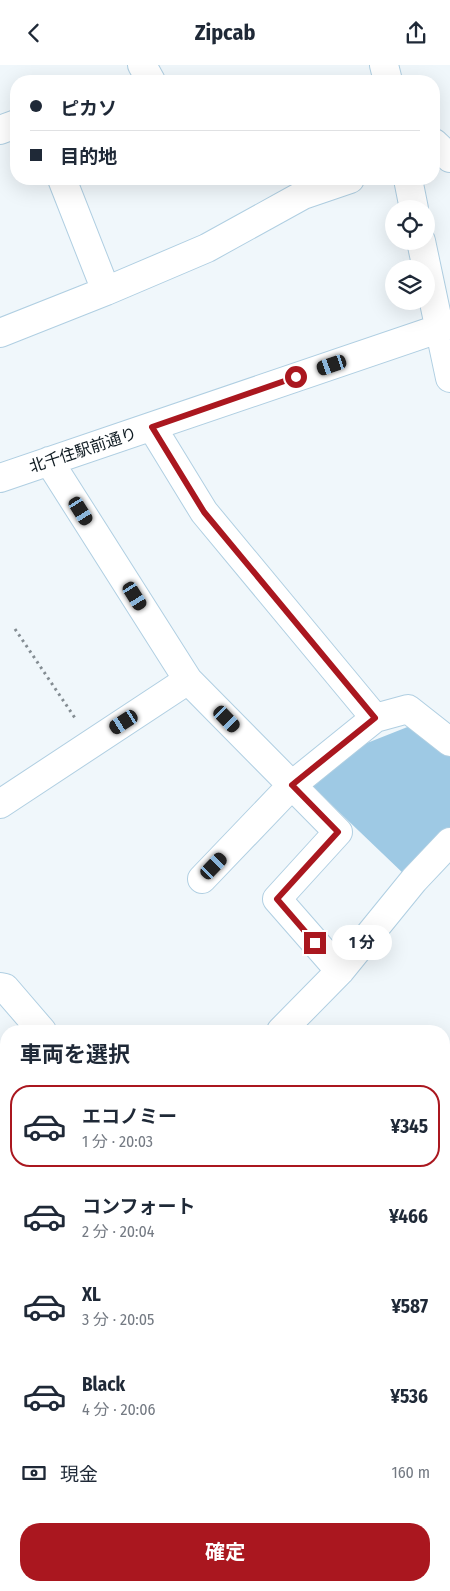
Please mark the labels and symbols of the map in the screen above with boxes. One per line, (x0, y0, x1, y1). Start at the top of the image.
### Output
car (315, 353, 348, 377)
route start (285, 366, 307, 388)
street label: 北千住駅前通り (27, 424, 139, 476)
car (66, 494, 95, 528)
car (120, 579, 149, 613)
car (211, 703, 242, 735)
car (107, 708, 140, 736)
car (198, 850, 229, 882)
callout: 1 分 (332, 925, 392, 961)
route end (304, 932, 326, 954)

